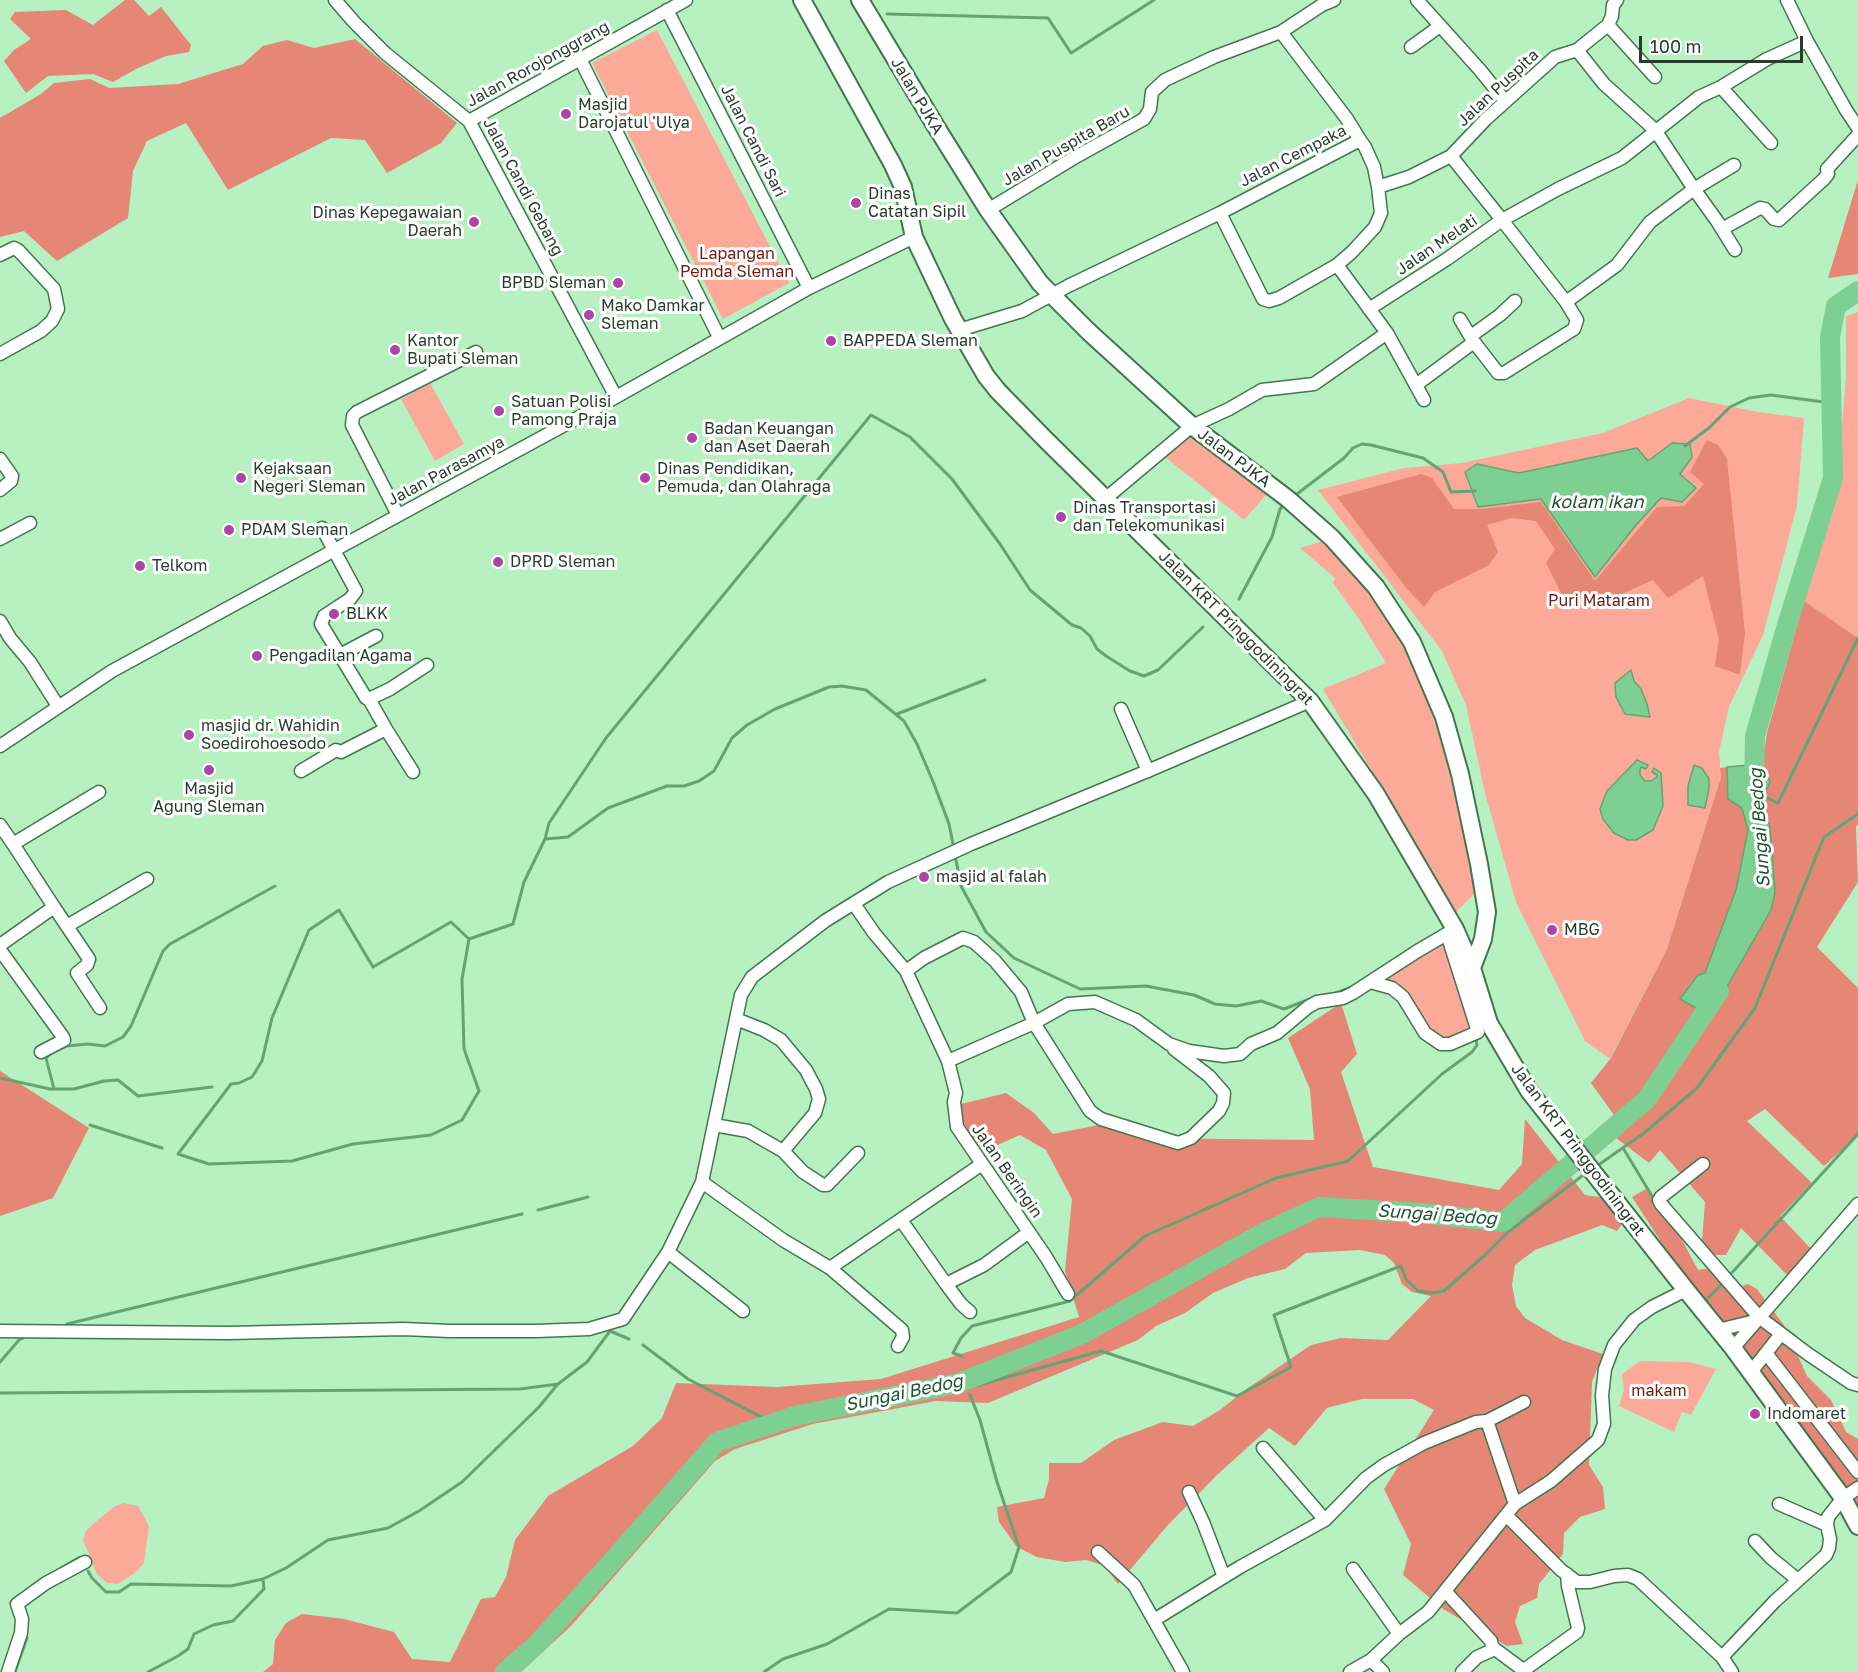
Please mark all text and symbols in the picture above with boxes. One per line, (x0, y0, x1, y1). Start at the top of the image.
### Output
street label: Jalan Rorojonggrang (463, 17, 613, 111)
scale bar (1642, 24, 1806, 62)
text: 100 m (1650, 35, 1701, 57)
street label: Jalan Puspita (1453, 45, 1543, 131)
street label: Jalan PJKA (887, 54, 947, 138)
street label: Jalan Candi Sari (716, 82, 790, 200)
place label: Masjid Darojatul 'Ulya (578, 95, 690, 133)
street label: Jalan Puspita Baru (999, 102, 1133, 190)
marker: Masjid Darojatul 'Ulya (559, 107, 573, 121)
street label: Jalan Candi Gebang (479, 115, 567, 259)
street label: Jalan Cempaka (1237, 121, 1349, 191)
place label: Dinas Catatan Sipil (868, 184, 966, 222)
marker: Dinas Catatan Sipil (849, 196, 863, 210)
place label: Dinas Kepegawaian Daerah (312, 203, 462, 241)
street label: Jalan Melati (1393, 211, 1481, 279)
marker: Dinas Kepegawaian Daerah (467, 215, 481, 229)
park label: Lapangan Pemda Sleman (680, 244, 794, 282)
place label: BPBD Sleman (501, 273, 606, 293)
marker: BPBD Sleman (611, 276, 625, 290)
place label: Mako Damkar Sleman (601, 296, 705, 334)
marker: Mako Damkar Sleman (582, 308, 596, 322)
place label: Kantor Bupati Sleman (407, 331, 518, 369)
place label: BAPPEDA Sleman (843, 331, 978, 351)
marker: BAPPEDA Sleman (824, 334, 838, 348)
marker: Kantor Bupati Sleman (388, 343, 402, 357)
place label: Satuan Polisi Pamong Praja (511, 392, 617, 430)
marker: Satuan Polisi Pamong Praja (492, 404, 506, 418)
place label: Badan Keuangan dan Aset Daerah (704, 419, 834, 457)
street label: Jalan PJKA (1194, 424, 1274, 492)
marker: Badan Keuangan dan Aset Daerah (685, 431, 699, 445)
street label: Jalan Parasamya (384, 432, 508, 510)
place label: Kejaksaan Negeri Sleman (253, 459, 366, 497)
place label: Dinas Pendidikan, Pemuda, dan Olahraga (657, 459, 831, 497)
marker: Kejaksaan Negeri Sleman (234, 471, 248, 485)
marker: Dinas Pendidikan, Pemuda, dan Olahraga (638, 471, 652, 485)
water label: kolam ikan (1550, 491, 1644, 513)
place label: Dinas Transportasi dan Telekomunikasi (1073, 498, 1225, 536)
marker: Dinas Transportasi dan Telekomunikasi (1054, 510, 1068, 524)
place label: PDAM Sleman (241, 520, 348, 540)
marker: PDAM Sleman (222, 523, 236, 537)
street label: Jalan KRT Pringgodiningrat (1155, 547, 1317, 709)
place label: DPRD Sleman (510, 552, 615, 572)
marker: DPRD Sleman (491, 555, 505, 569)
place label: Telkom (152, 556, 207, 576)
marker: Telkom (133, 559, 147, 573)
park label: Puri Mataram (1548, 591, 1650, 611)
place label: BLKK (346, 604, 388, 624)
marker: BLKK (327, 607, 341, 621)
place label: Pengadilan Agama (269, 646, 412, 666)
marker: Pengadilan Agama (250, 649, 264, 663)
place label: masjid dr. Wahidin Soedirohoesodo (201, 716, 340, 754)
marker: masjid dr. Wahidin Soedirohoesodo (182, 728, 196, 742)
marker: Masjid Agung Sleman (202, 763, 216, 777)
water label: Sungai Bedog (1745, 768, 1775, 888)
place label: Masjid Agung Sleman (153, 779, 265, 817)
place label: masjid al falah (936, 867, 1047, 887)
marker: masjid al falah (917, 870, 931, 884)
place label: MBG (1564, 920, 1600, 940)
marker: MBG (1545, 923, 1559, 937)
street label: Jalan KRT Pringgodiningrat (1507, 1060, 1649, 1240)
street label: Jalan Beringin (968, 1120, 1046, 1222)
water label: Sungai Bedog (1377, 1200, 1497, 1230)
water label: Sungai Bedog (843, 1370, 965, 1416)
park label: makam (1631, 1381, 1687, 1401)
place label: Indomaret (1767, 1404, 1846, 1424)
marker: Indomaret (1748, 1407, 1762, 1421)

